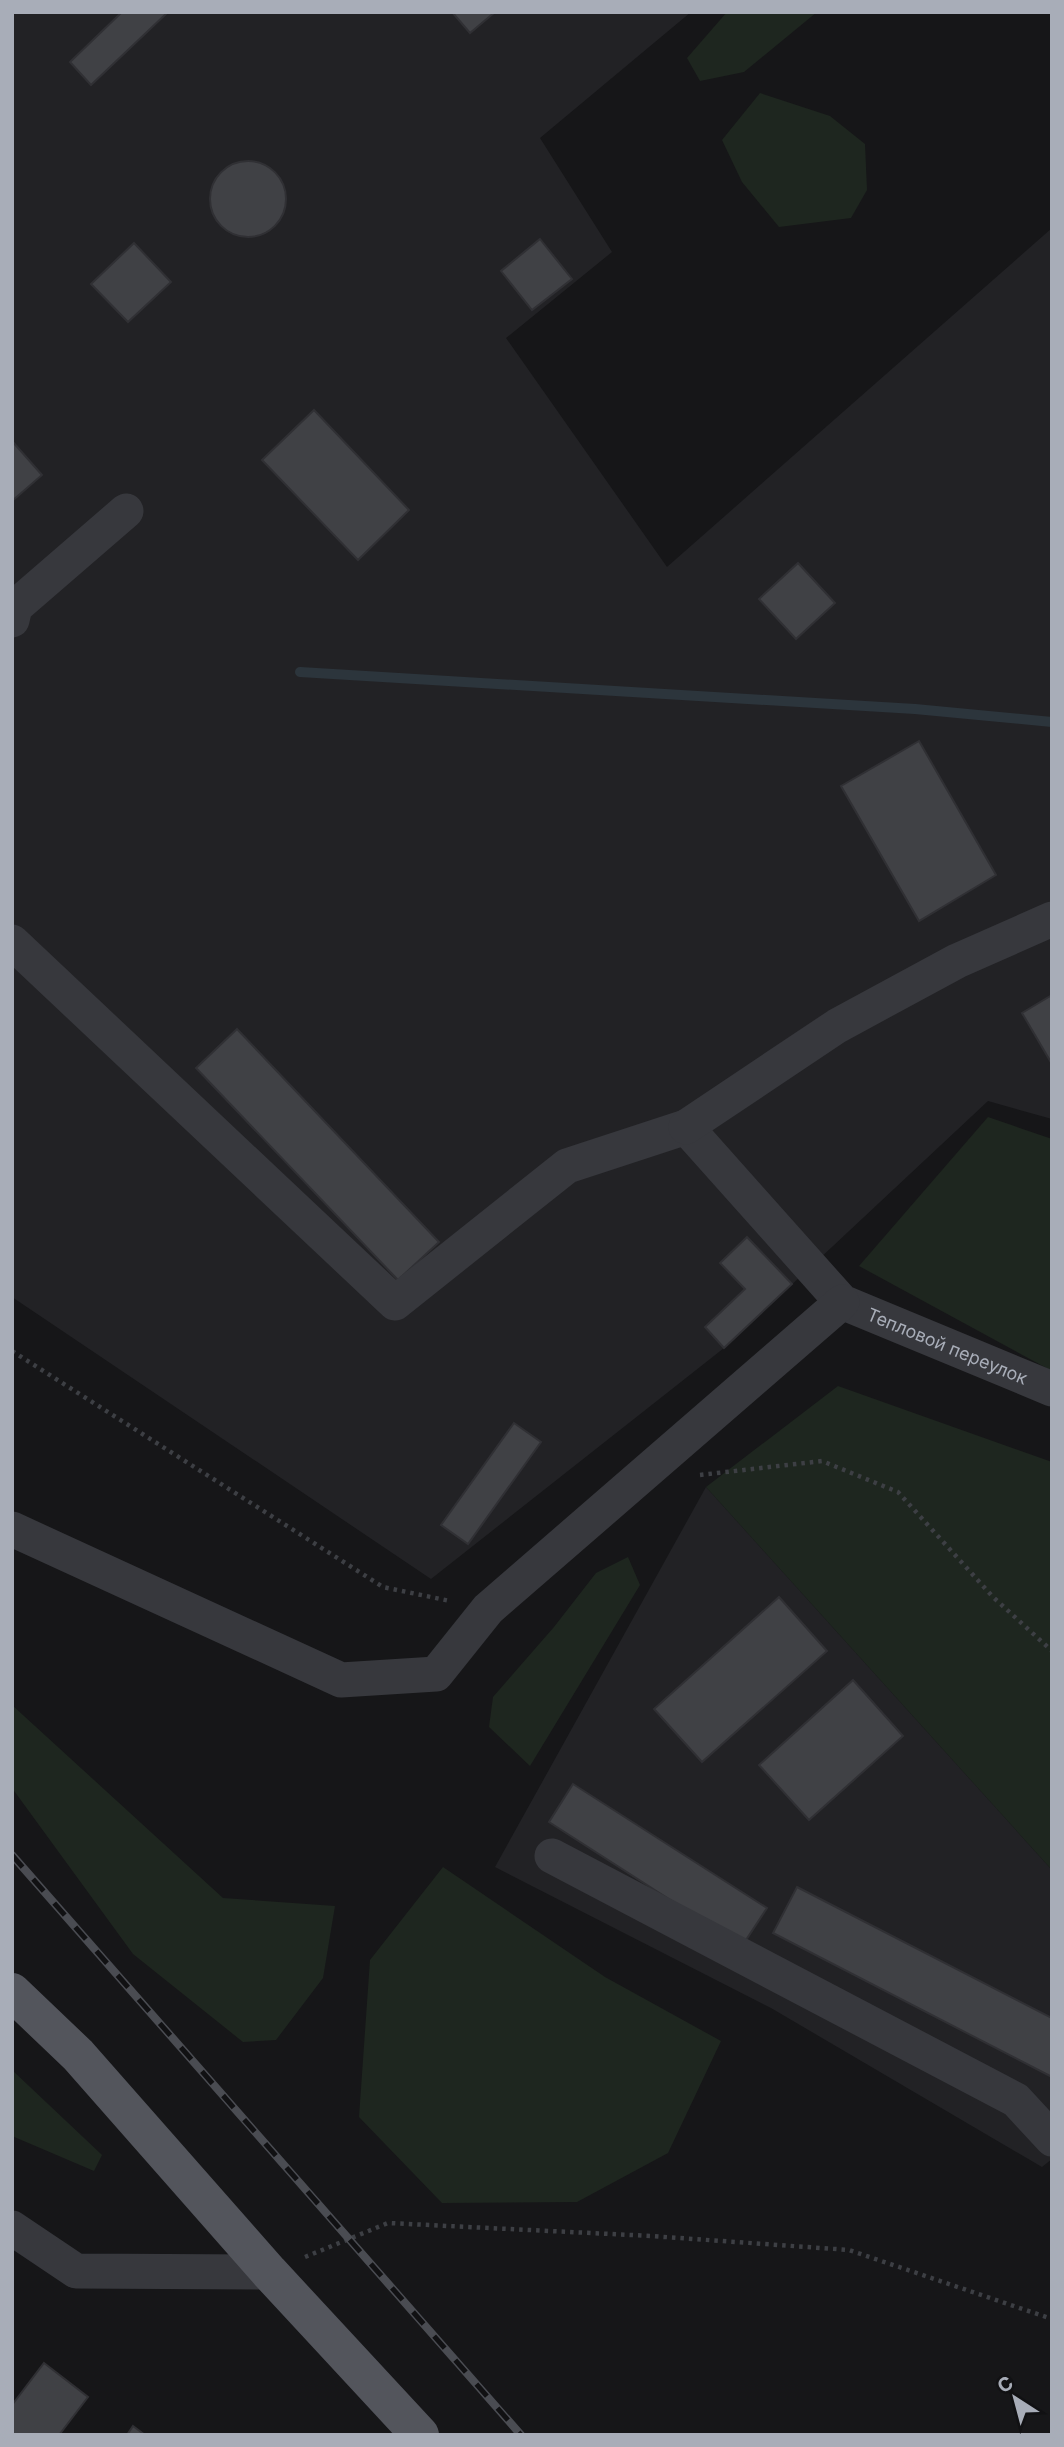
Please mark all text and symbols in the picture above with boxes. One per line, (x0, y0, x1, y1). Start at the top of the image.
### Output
street label: Тепловой переулок (864, 1303, 1031, 1388)
north arrow (980, 2363, 1050, 2433)
text: С (993, 2371, 1018, 2398)

